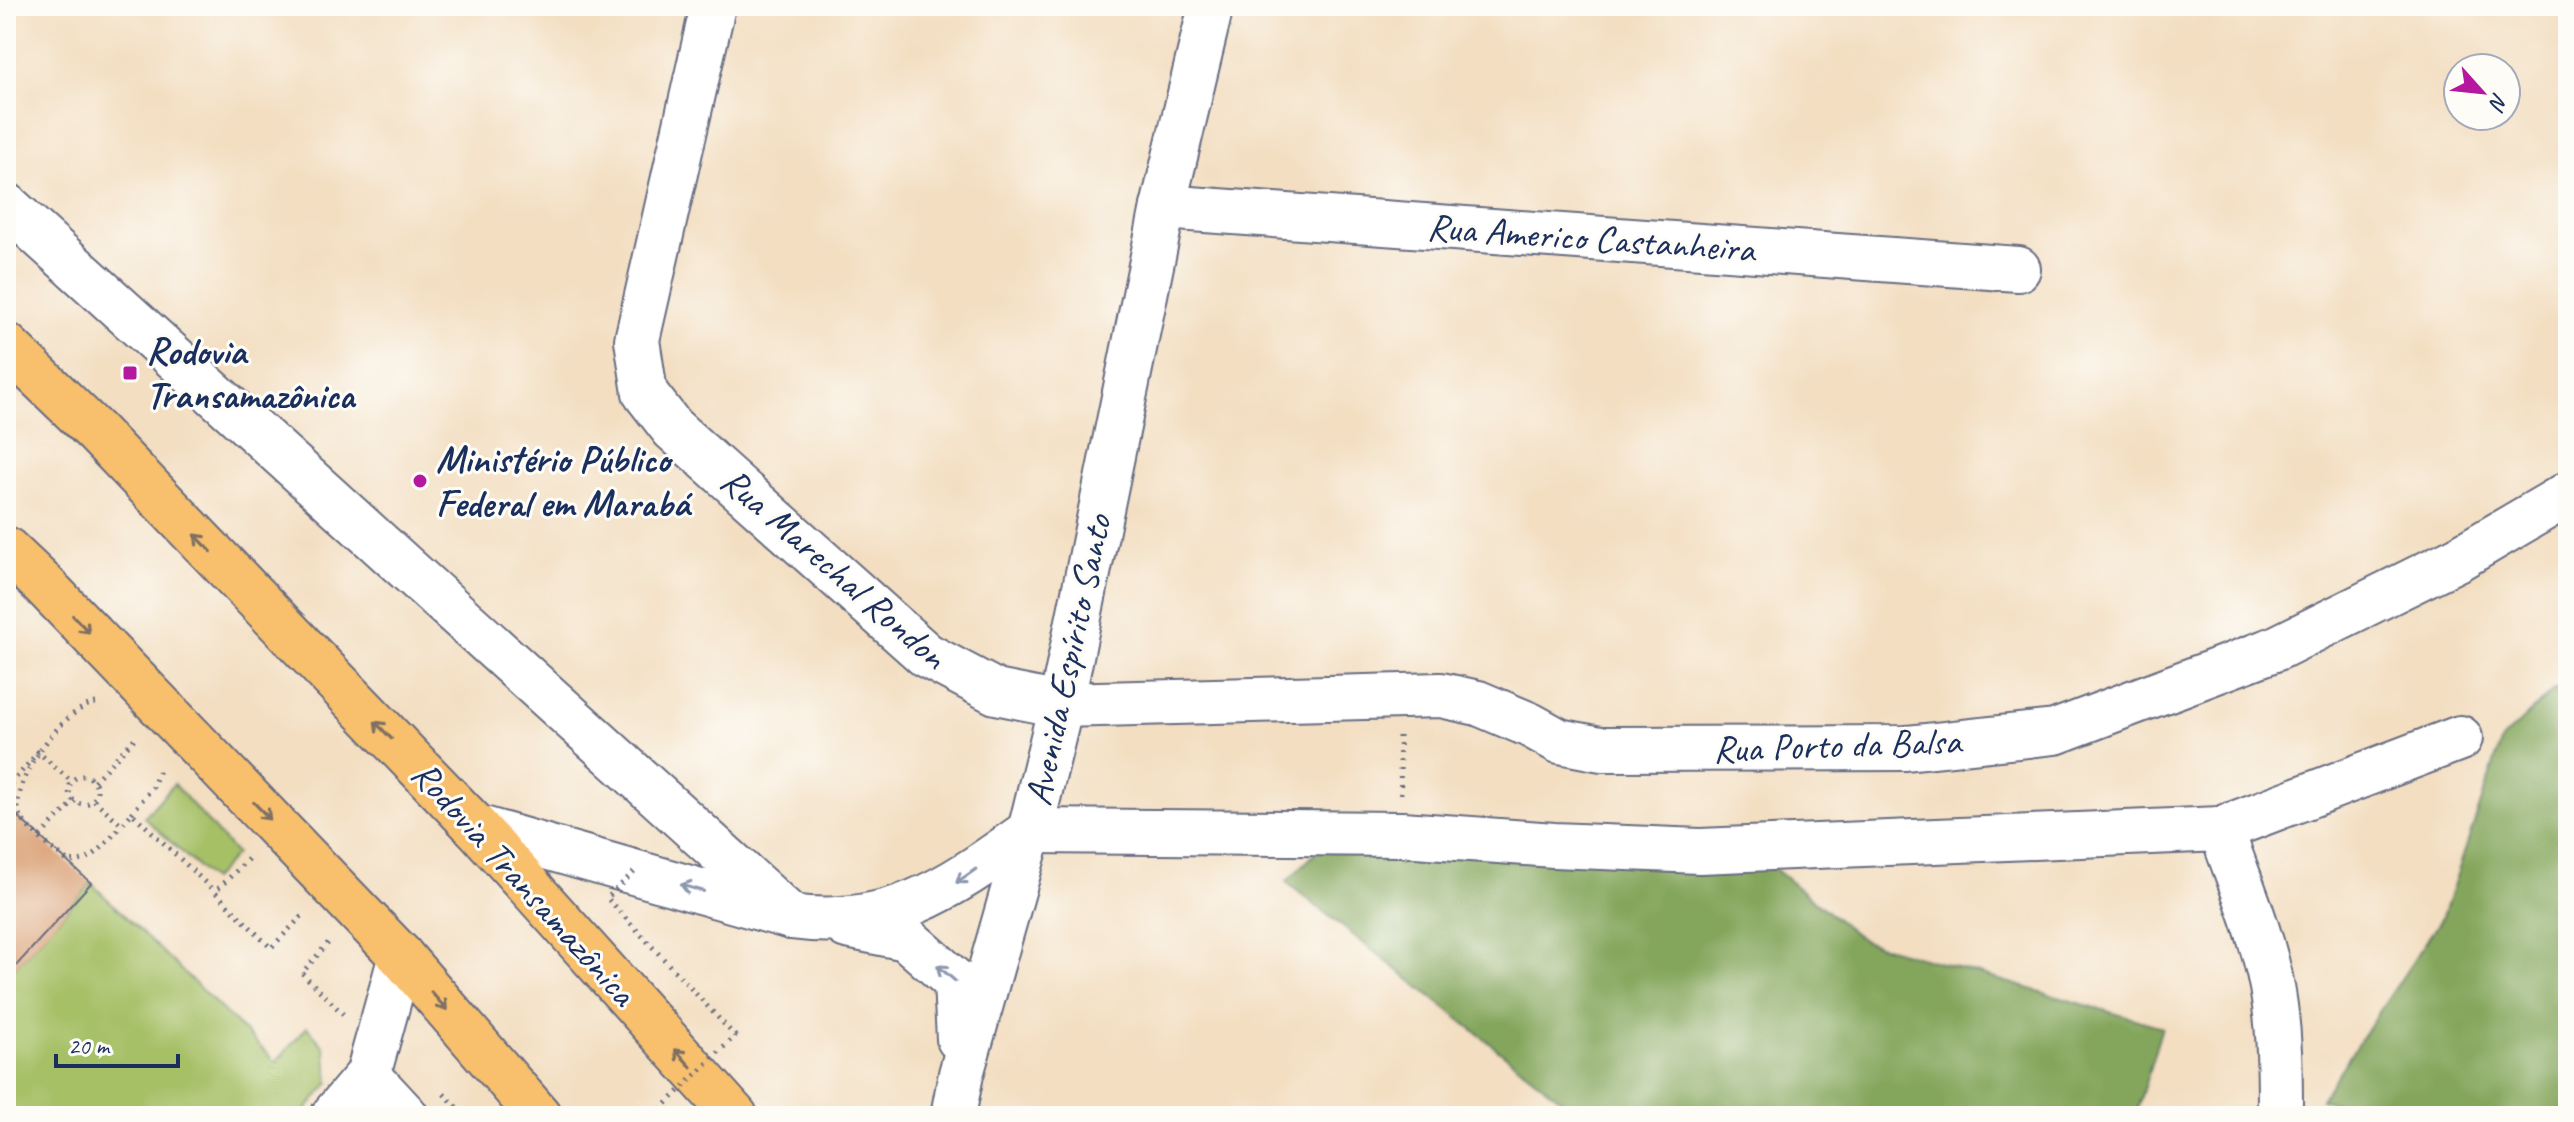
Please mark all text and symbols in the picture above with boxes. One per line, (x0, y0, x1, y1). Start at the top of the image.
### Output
north arrow (2442, 52, 2522, 132)
text: N (2482, 88, 2514, 116)
street label: Rua Americo Castanheira (1426, 203, 1759, 273)
place label: Rodovia Transamazônica (146, 328, 358, 419)
marker: Rodovia Transamazônica (121, 364, 139, 382)
place label: Ministério Público Federal em Marabá (436, 436, 693, 527)
street label: Rua Marechal Rondon (711, 457, 958, 680)
marker: Ministério Público Federal em Marabá (411, 472, 429, 490)
street label: Avenida Espírito Santo (1014, 508, 1122, 809)
one-way arrow (194, 534, 213, 553)
one-way arrow (72, 614, 91, 634)
street label: Rua Porto da Balsa (1712, 717, 1964, 773)
one-way arrow (374, 721, 393, 741)
street label: Rodovia Transamazônica (402, 751, 648, 1017)
one-way arrow (252, 801, 271, 821)
one-way arrow (956, 868, 978, 884)
one-way arrow (679, 880, 705, 895)
one-way arrow (936, 964, 956, 982)
one-way arrow (430, 990, 448, 1010)
scale bar (56, 1018, 178, 1068)
text: 20 m (68, 1031, 111, 1061)
one-way arrow (674, 1048, 693, 1069)

